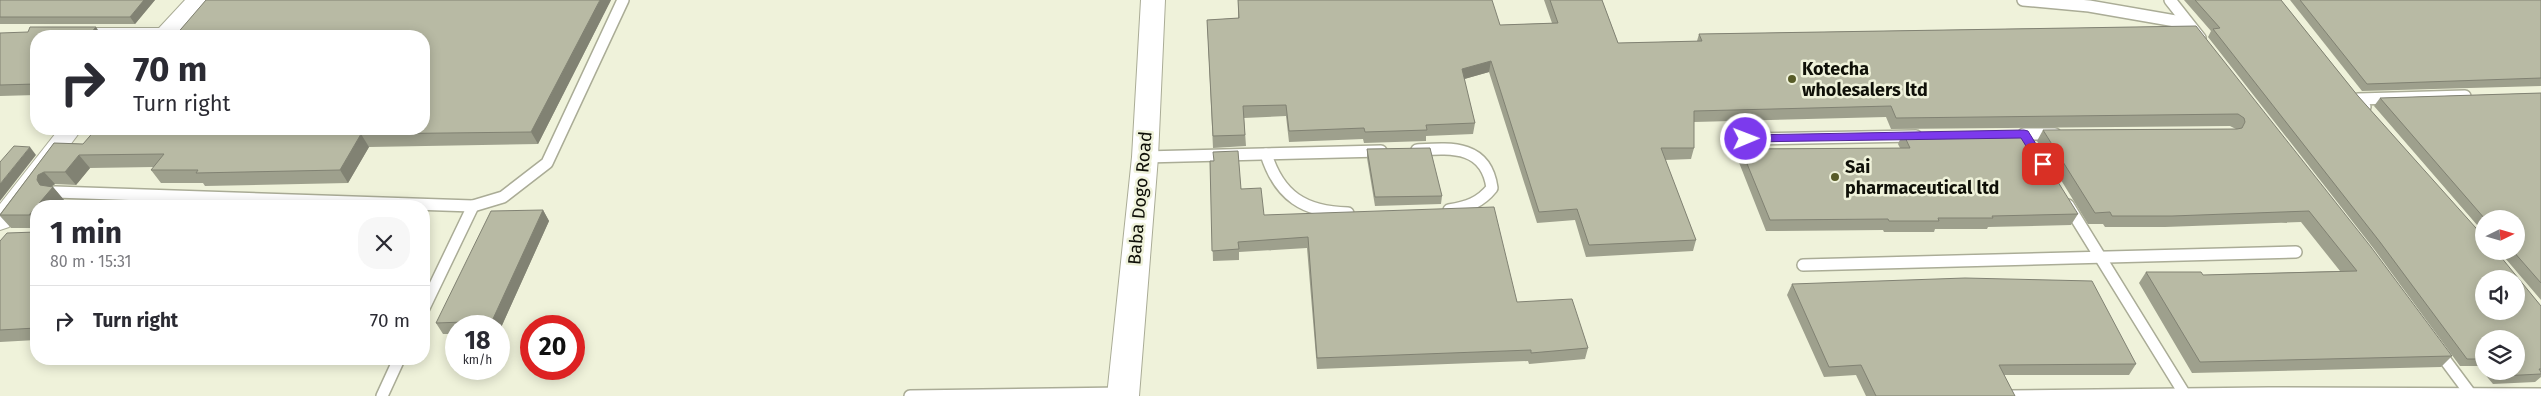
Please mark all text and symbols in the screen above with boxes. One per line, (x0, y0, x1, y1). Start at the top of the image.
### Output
text: 70 m (133, 48, 207, 90)
icon: right (50, 50, 115, 115)
place label: Kotecha wholesalers ltd (1802, 58, 1928, 101)
marker: Kotecha wholesalers ltd (1786, 73, 1798, 85)
text: Turn right (133, 90, 230, 117)
position arrow (1719, 112, 1771, 164)
street label: Baba Dogo Road (1123, 130, 1157, 266)
pin (2022, 143, 2064, 185)
icon: arrive (2029, 150, 2057, 178)
place label: Sai pharmaceutical ltd (1845, 156, 1999, 199)
marker: Sai pharmaceutical ltd (1829, 171, 1841, 183)
north arrow (2475, 210, 2525, 260)
map controls (2475, 210, 2525, 380)
text: 1 min (50, 215, 122, 251)
button: close (358, 217, 410, 269)
text: 80 m · 15:31 (50, 252, 131, 271)
button: sound (2475, 270, 2525, 320)
icon: right (50, 307, 78, 335)
text: Turn right (93, 309, 178, 332)
text: 70 m (370, 309, 410, 332)
speed limit sign: 20 (520, 315, 585, 380)
text: 18 (464, 326, 491, 356)
button: layers (2475, 330, 2525, 380)
text: km/h (463, 353, 492, 367)

